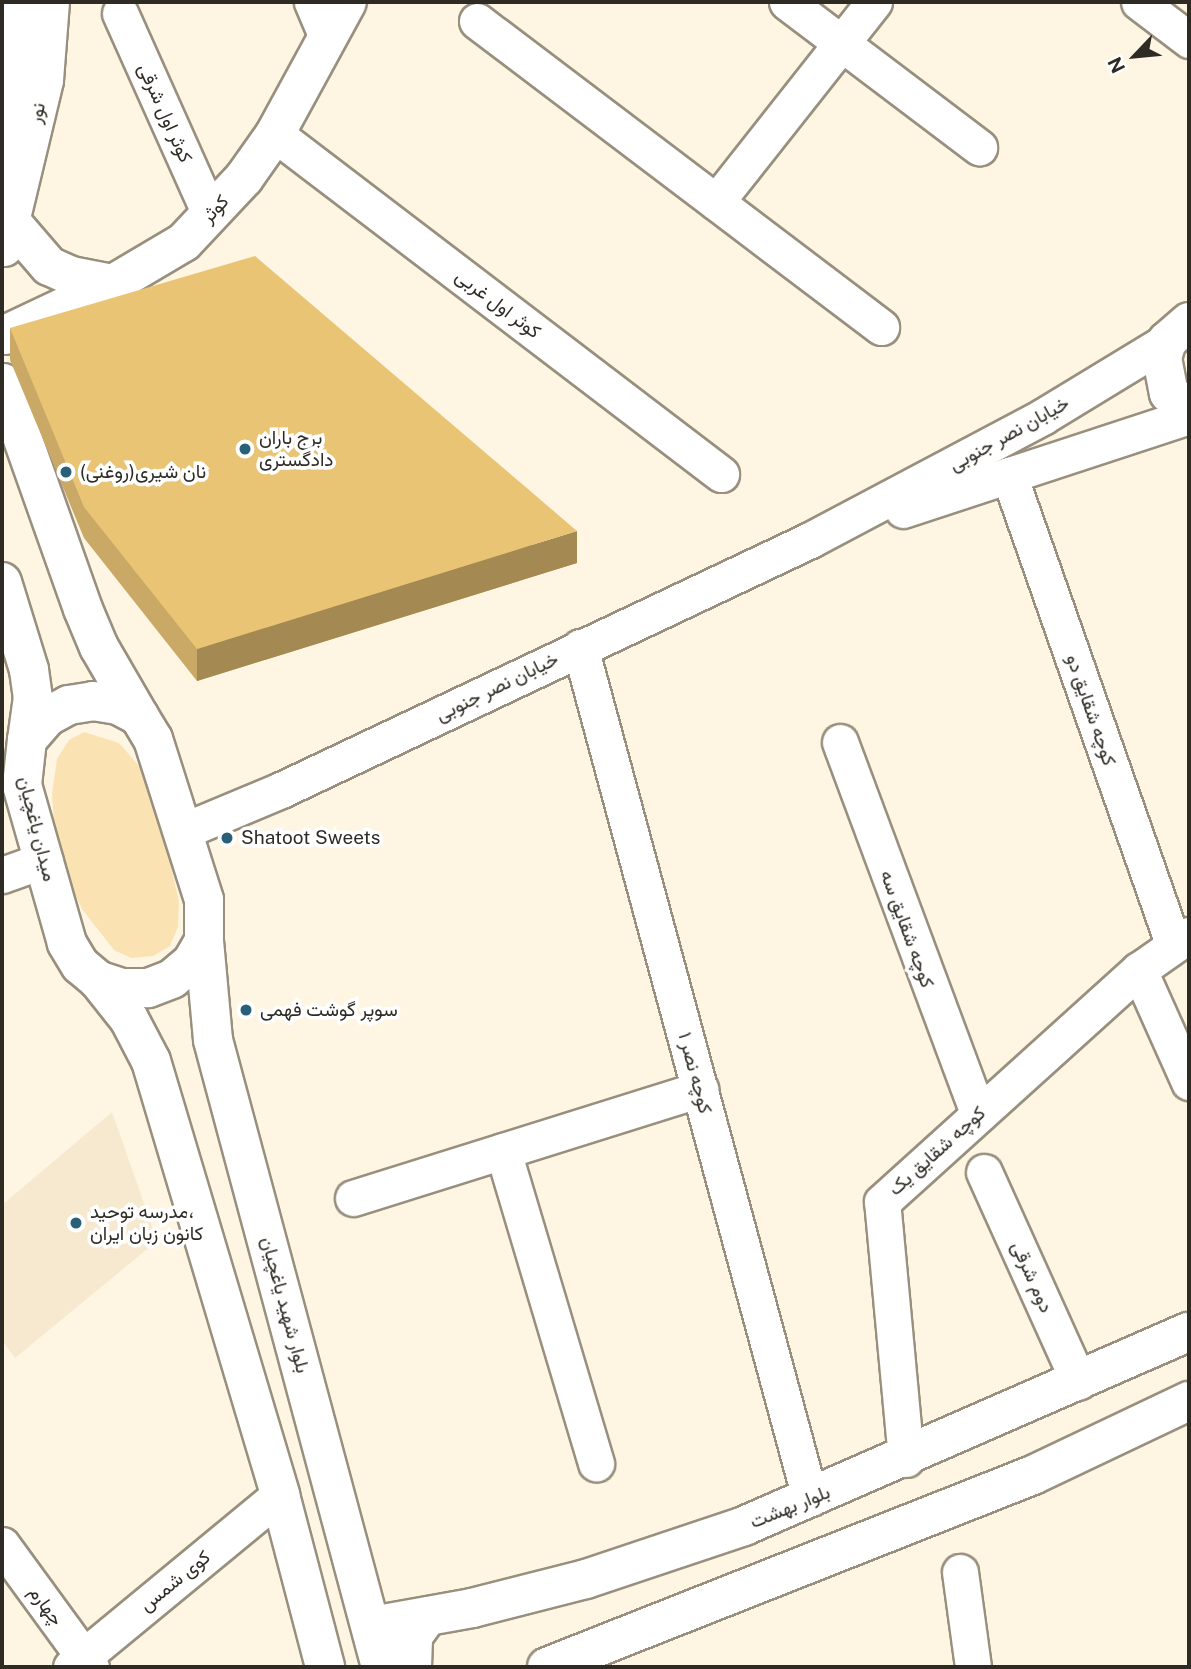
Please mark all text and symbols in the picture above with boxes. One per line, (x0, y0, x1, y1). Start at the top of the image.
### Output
north arrow (1100, 21, 1170, 91)
text: N (1103, 54, 1129, 77)
street label: کوثر اول شرقی (133, 60, 197, 166)
street label: نور (24, 101, 50, 125)
street label: کوثر (196, 190, 234, 228)
street label: کوثر اول غربی (451, 265, 545, 343)
street label: خیابان نصر جنوبی (945, 392, 1073, 476)
place label: برج باران دادگستری (259, 427, 333, 471)
marker: برج باران دادگستری (237, 441, 253, 457)
place label: نان شیری(روغنی) (80, 461, 206, 483)
marker: نان شیری(روغنی) (58, 464, 74, 480)
street label: خیابان نصر جنوبی (432, 647, 562, 727)
street label: کوچه شقایق دو (1061, 651, 1121, 769)
street label: میدان یاغچیان (13, 774, 61, 884)
place label: Shatoot Sweets (241, 827, 380, 849)
marker: Shatoot Sweets (219, 830, 235, 846)
street label: کوچه شقایق سه (875, 867, 939, 991)
place label: سوپر گوشت فهمی (260, 999, 398, 1021)
marker: سوپر گوشت فهمی (238, 1002, 254, 1018)
street label: کوچه نصر ۱ (673, 1030, 717, 1116)
street label: کوچه شقایق یک (884, 1102, 990, 1200)
place label: مدرسه توحید، کانون زبان ایران (90, 1201, 203, 1245)
marker: مدرسه توحید، کانون زبان ایران (68, 1215, 84, 1231)
street label: بلوار شهید یاغچیان (256, 1234, 314, 1376)
street label: دوم شرقی (1006, 1238, 1058, 1316)
street label: بلوار بهشت (747, 1481, 833, 1533)
street label: کوی شمس (135, 1546, 215, 1616)
street label: چهارم (24, 1582, 68, 1630)

